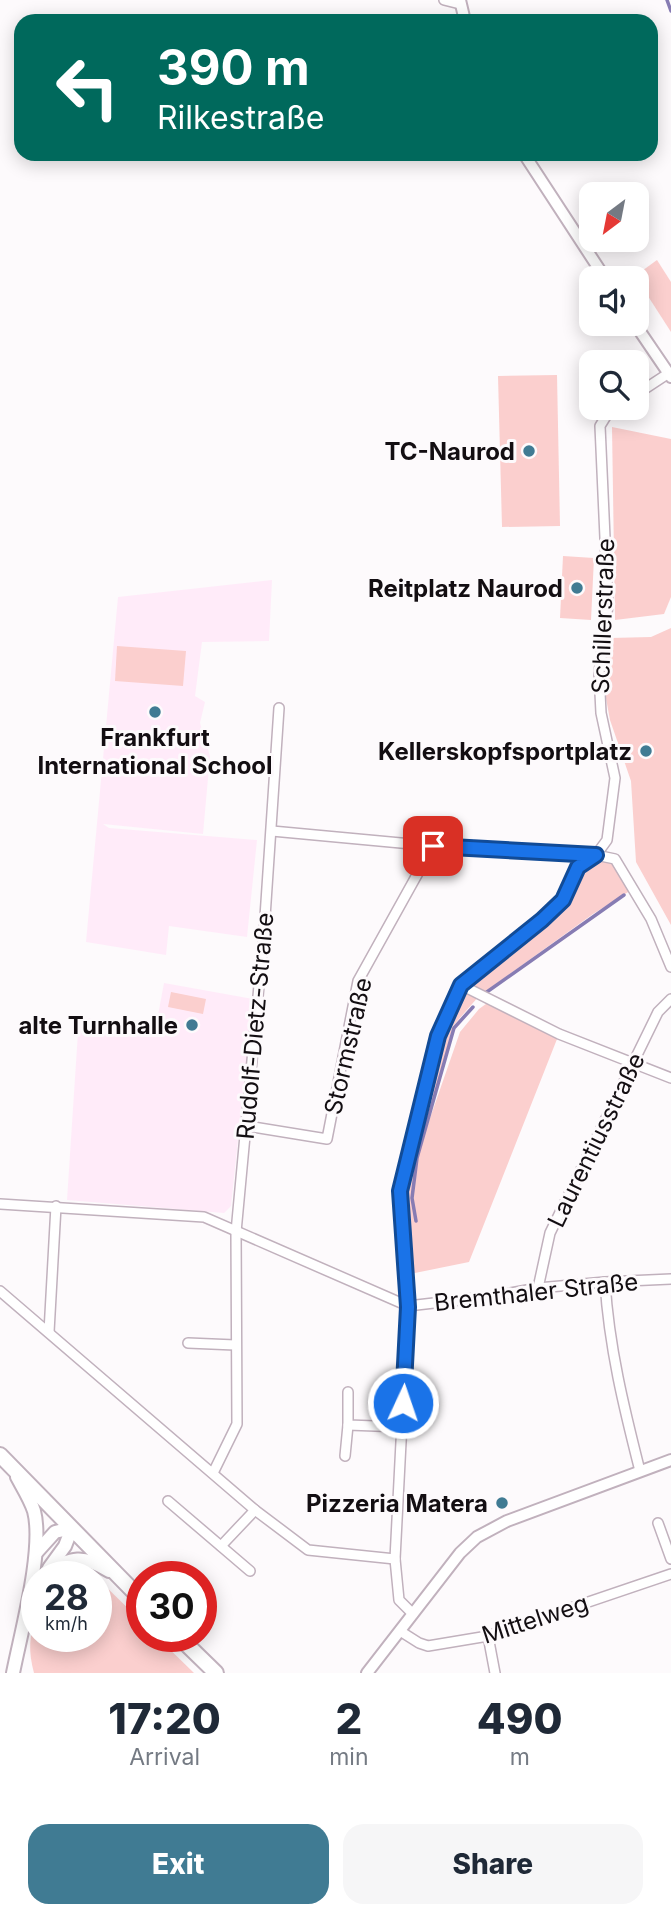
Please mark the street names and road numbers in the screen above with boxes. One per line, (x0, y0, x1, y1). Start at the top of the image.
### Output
street label: Schillerstraße (586, 538, 620, 694)
street label: Rudolf-Dietz-Straße (231, 911, 279, 1141)
street label: Stormstraße (318, 975, 378, 1117)
street label: Laurentiusstraße (541, 1048, 651, 1232)
street label: Bremthaler Straße (433, 1267, 639, 1317)
street label: Mittelweg (478, 1588, 592, 1650)

